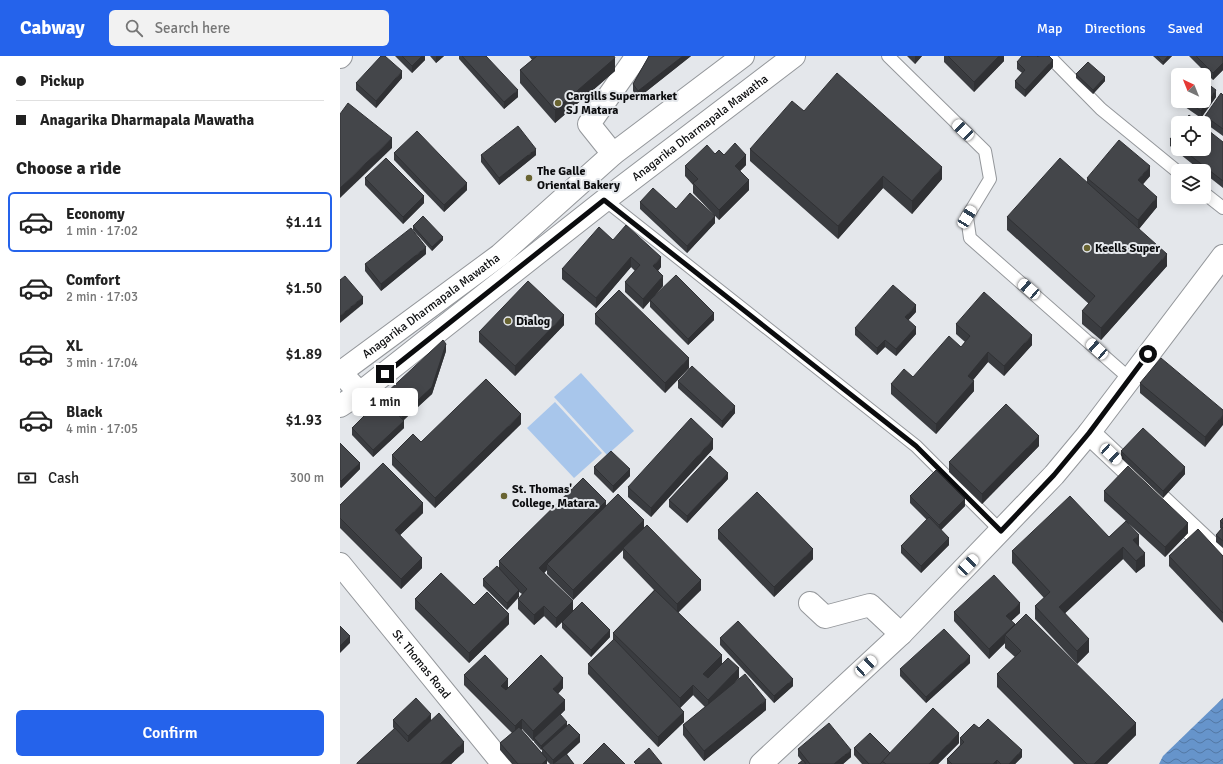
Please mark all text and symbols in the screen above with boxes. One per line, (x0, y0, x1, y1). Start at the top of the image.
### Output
search box (109, 10, 389, 46)
text: Cabway (20, 16, 85, 40)
icon: search (123, 17, 145, 39)
text: Search here (155, 19, 230, 37)
text: Map (1037, 20, 1063, 37)
text: Directions (1085, 20, 1146, 37)
text: Saved (1168, 20, 1203, 37)
north arrow (1171, 68, 1211, 108)
map controls (1171, 68, 1211, 204)
street label: Anagarika Dharmapala Mawatha (629, 71, 771, 184)
text: Pickup (40, 72, 84, 90)
place label: Cargills Supermarket SJ Matara (566, 89, 678, 118)
marker: Cargills Supermarket SJ Matara (553, 98, 563, 108)
text: Anagarika Dharmapala Mawatha (40, 111, 254, 129)
button: locate (1171, 116, 1211, 156)
car (950, 117, 976, 143)
text: Choose a ride (16, 157, 121, 179)
place label: The Galle Oriental Bakery (537, 164, 620, 193)
button: layers (1171, 164, 1211, 204)
marker: The Galle Oriental Bakery (524, 173, 534, 183)
icon: car (18, 204, 54, 240)
car (956, 204, 978, 230)
text: Economy (66, 205, 125, 223)
text: $1.11 (285, 213, 322, 231)
text: 1 min · 17:02 (66, 223, 138, 239)
place label: Keells Super (1095, 241, 1160, 256)
marker: Keells Super (1082, 243, 1092, 253)
street label: Anagarika Dharmapala Mawatha (359, 250, 503, 362)
icon: car (18, 270, 54, 306)
text: Comfort (66, 271, 120, 289)
car (1016, 277, 1042, 301)
text: $1.50 (285, 279, 322, 297)
text: 2 min · 17:03 (66, 289, 138, 305)
place label: Dialog (516, 314, 551, 329)
marker: Dialog (503, 316, 513, 326)
icon: car (18, 336, 54, 372)
text: XL (66, 337, 83, 355)
car (1084, 337, 1110, 361)
text: $1.89 (285, 345, 322, 363)
route start (1139, 345, 1157, 363)
text: 3 min · 17:04 (66, 355, 138, 371)
route end (376, 365, 394, 383)
callout: 1 min (352, 388, 418, 416)
text: 1 min (369, 394, 401, 410)
icon: car (18, 402, 54, 438)
text: Black (66, 403, 103, 421)
text: $1.93 (285, 411, 322, 429)
text: 4 min · 17:05 (66, 421, 138, 437)
car (1098, 441, 1124, 467)
icon: cash (16, 467, 38, 489)
text: Cash (48, 469, 79, 487)
text: 300 m (290, 470, 324, 486)
place label: St. Thomas' College, Matara. (512, 482, 598, 511)
marker: St. Thomas' College, Matara. (499, 491, 509, 501)
car (955, 552, 981, 578)
street label: St. Thomas Road (389, 626, 454, 702)
car (853, 653, 879, 679)
button: Confirm (16, 710, 324, 756)

